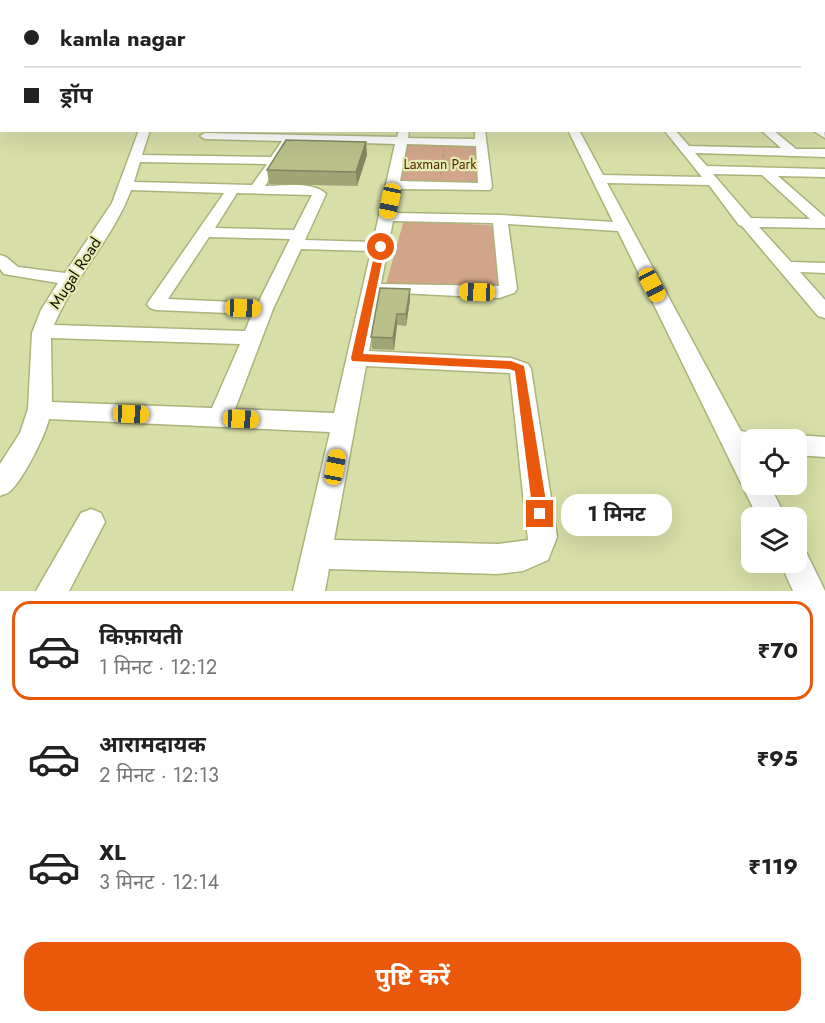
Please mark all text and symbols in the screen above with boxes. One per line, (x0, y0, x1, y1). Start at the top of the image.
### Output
text: kamla nagar (60, 22, 186, 54)
text: ड्रॉप (60, 79, 93, 111)
park label: Laxman Park (403, 154, 477, 174)
car (377, 182, 403, 220)
street label: Mugal Road (43, 233, 107, 313)
route start (367, 233, 394, 260)
car (636, 265, 668, 305)
car (459, 282, 495, 302)
car (225, 298, 261, 318)
car (113, 404, 149, 424)
car (223, 409, 259, 429)
map controls (741, 429, 807, 573)
button: locate (741, 429, 807, 495)
car (323, 448, 347, 486)
callout: 1 मिनट (561, 493, 672, 535)
route end (526, 500, 553, 527)
text: 1 मिनट (587, 500, 646, 529)
button: layers (741, 507, 807, 573)
text: किफ़ायती (99, 620, 183, 652)
icon: car (27, 624, 81, 678)
text: ₹70 (758, 634, 798, 666)
text: 1 मिनट · 12:12 (99, 653, 217, 682)
text: आरामदायक (99, 728, 206, 760)
icon: car (27, 732, 81, 786)
text: ₹95 (757, 742, 798, 774)
text: 2 मिनट · 12:13 (99, 761, 219, 790)
text: XL (99, 836, 126, 868)
icon: car (27, 840, 81, 894)
text: ₹119 (748, 850, 798, 882)
text: 3 मिनट · 12:14 (99, 868, 219, 897)
button: पुष्टि करें (24, 942, 801, 1011)

